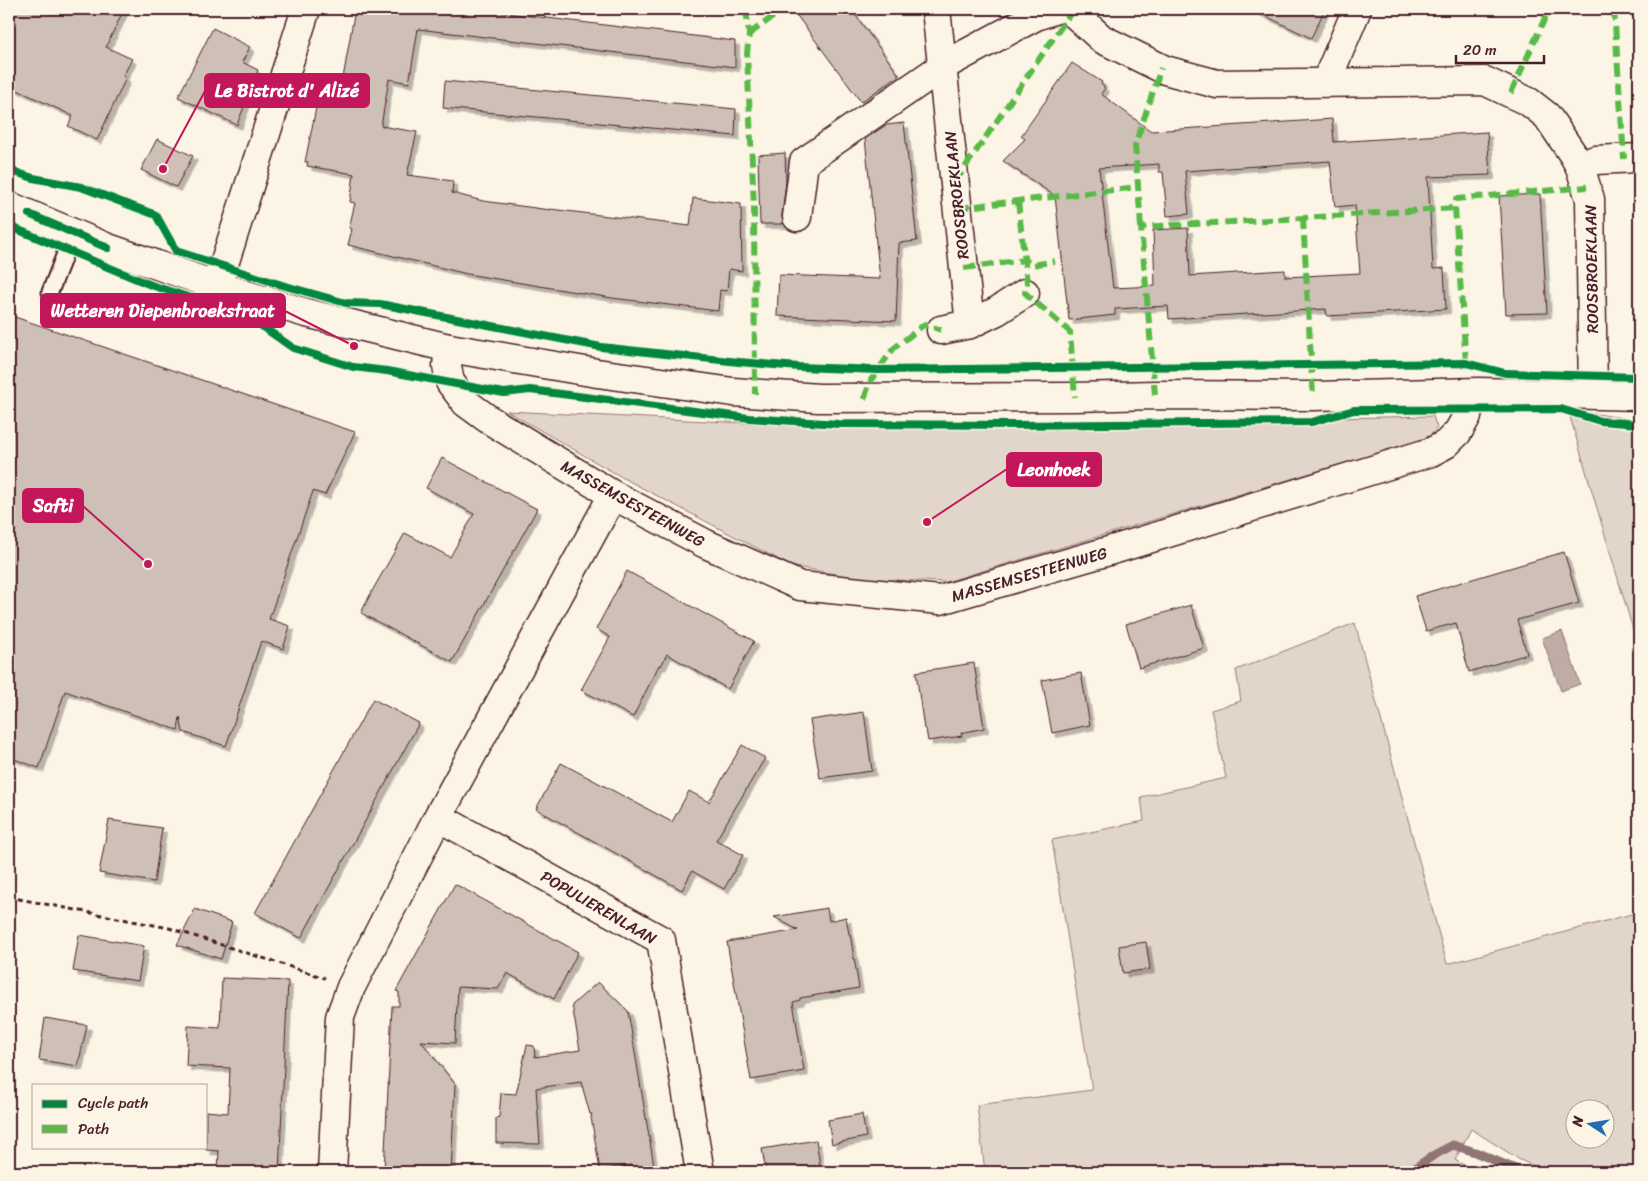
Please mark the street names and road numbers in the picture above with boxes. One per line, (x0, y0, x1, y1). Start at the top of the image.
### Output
street label: ROOSBROEKLAAN (935, 129, 978, 260)
street label: ROOSBROEKLAAN (1576, 204, 1607, 334)
street label: MASSEMSESTEENWEG (555, 452, 710, 555)
street label: MASSEMSESTEENWEG (948, 538, 1111, 611)
street label: POPULIERENLAAN (535, 862, 662, 953)

